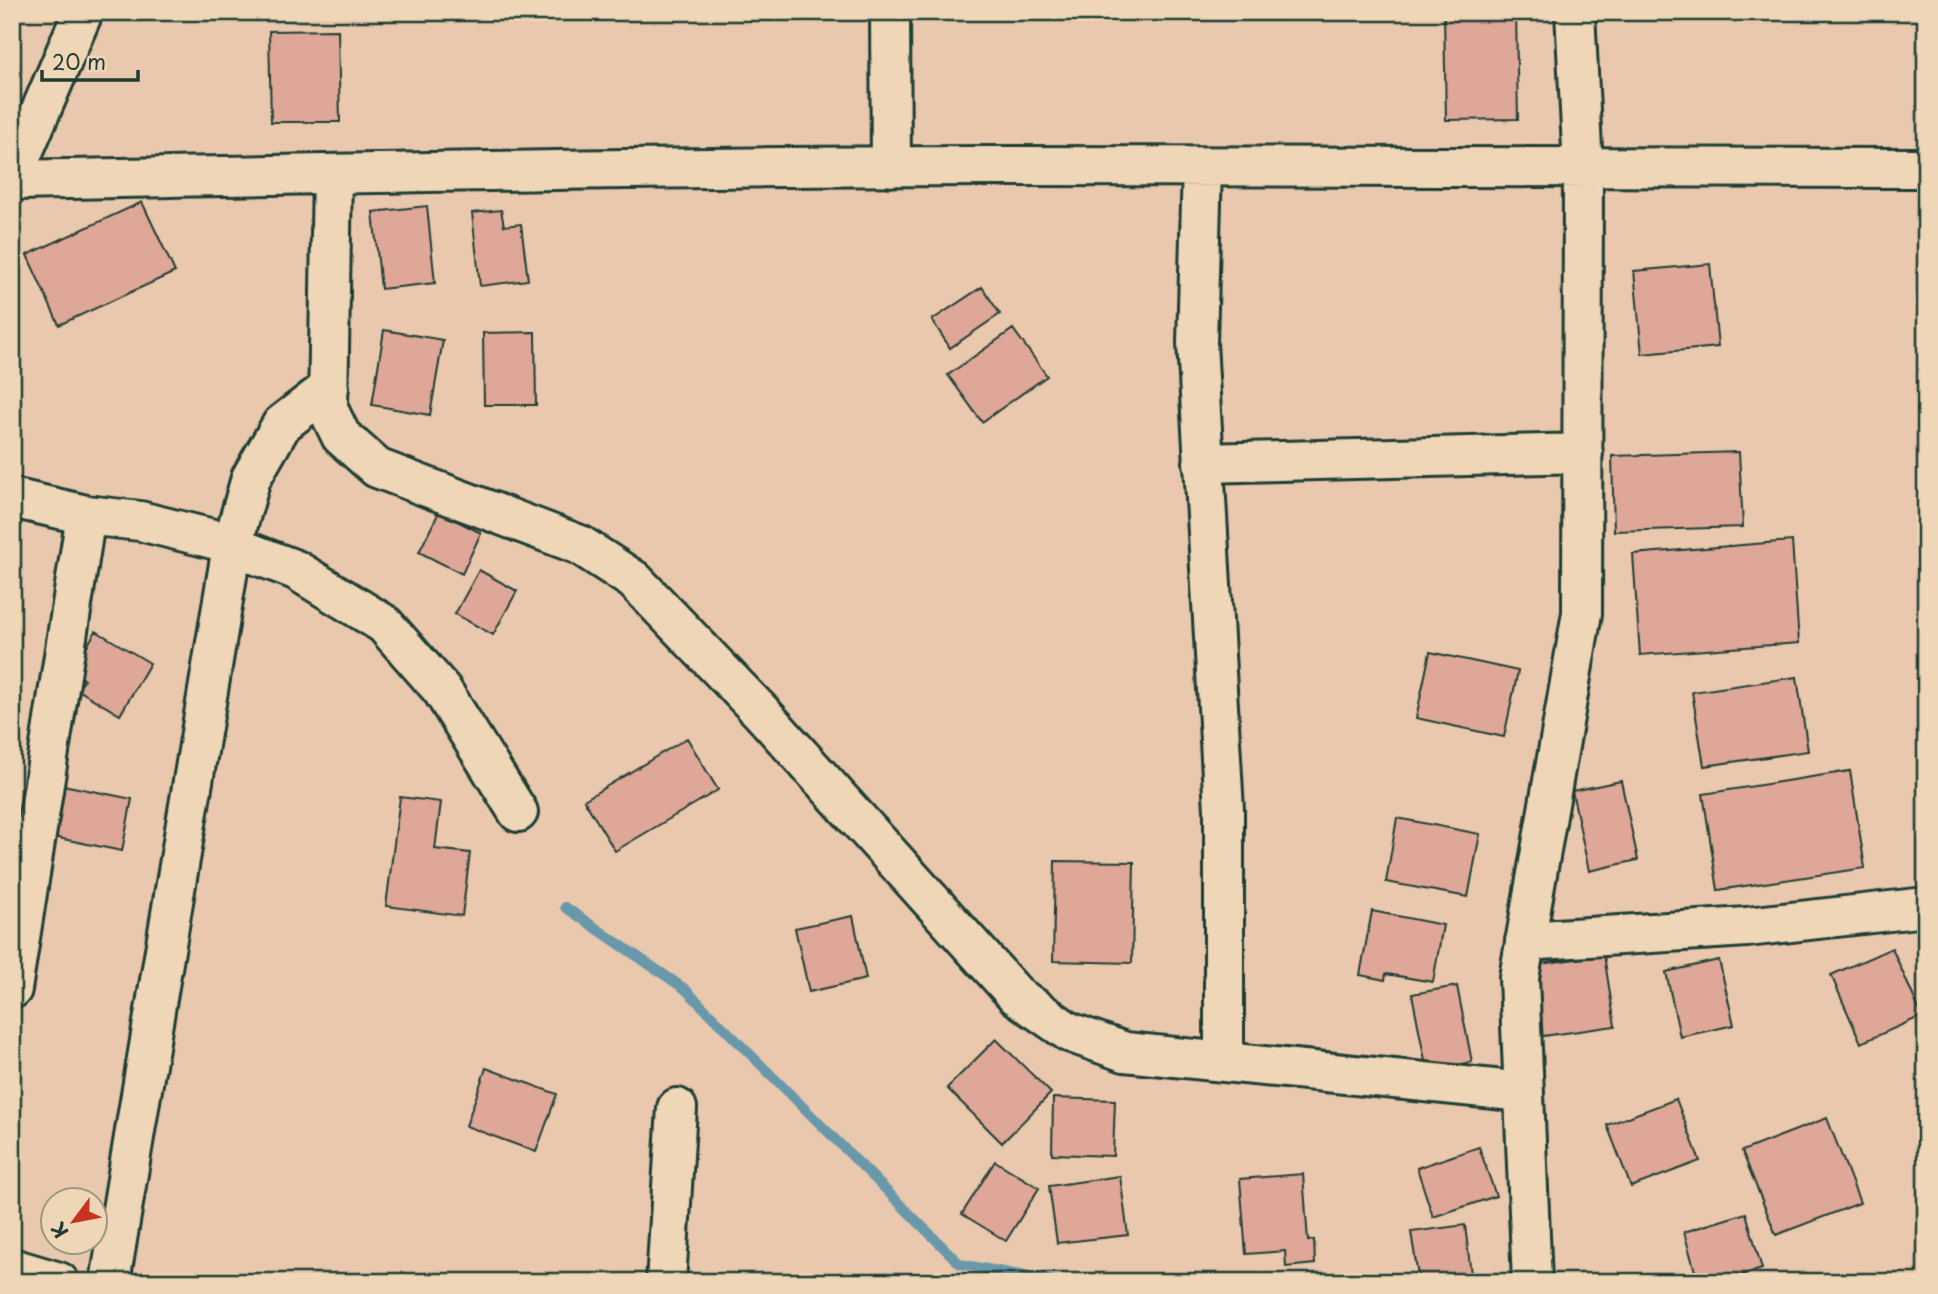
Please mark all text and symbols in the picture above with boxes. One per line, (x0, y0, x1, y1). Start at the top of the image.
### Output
scale bar (42, 38, 138, 82)
text: 20 m (52, 45, 106, 77)
north arrow (38, 1186, 108, 1256)
text: K (43, 1217, 74, 1244)

